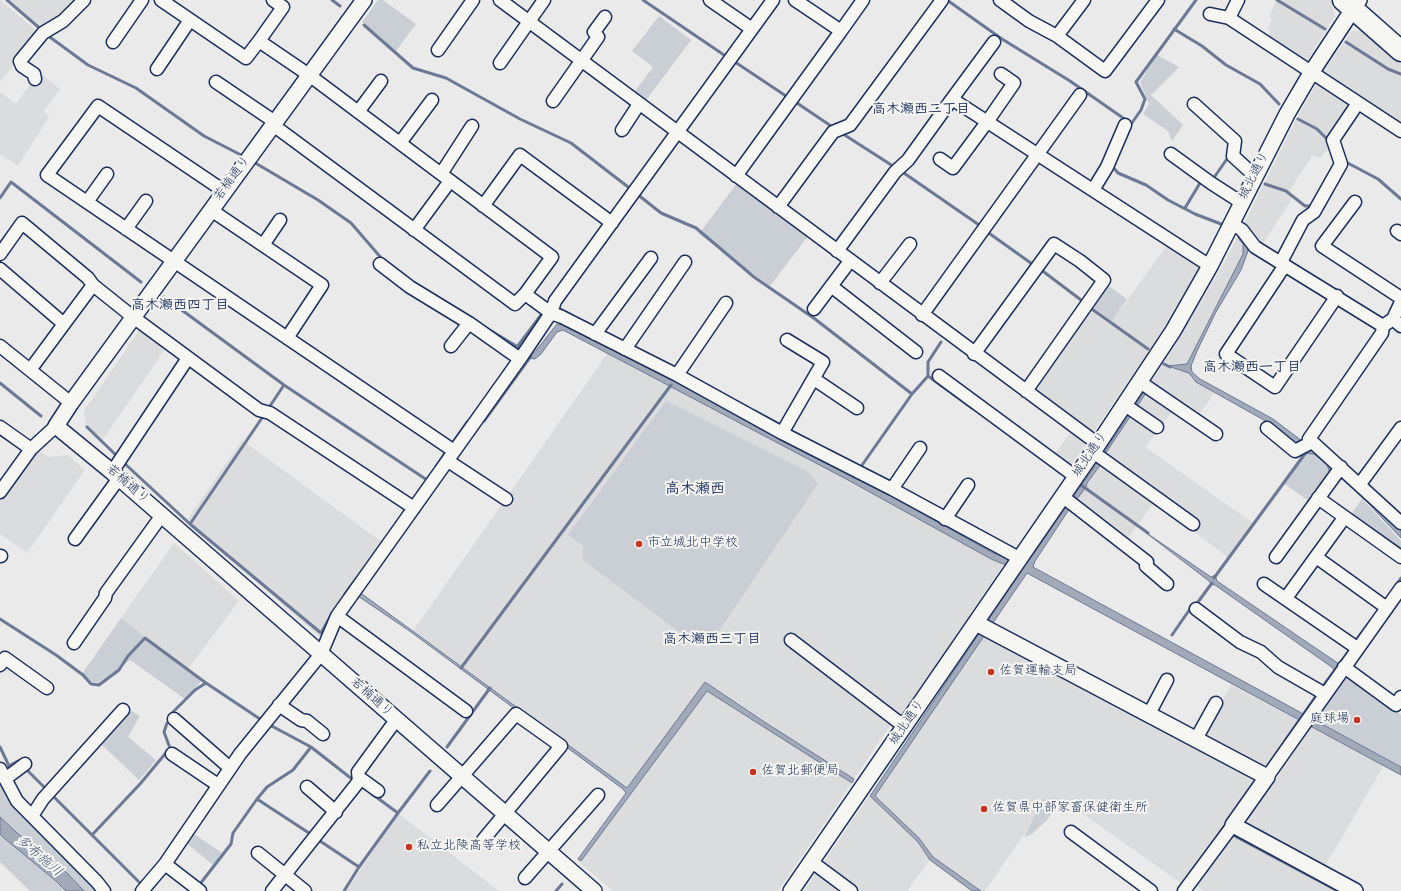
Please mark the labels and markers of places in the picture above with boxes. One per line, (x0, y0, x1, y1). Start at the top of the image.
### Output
place label: 市立城北中学校 (647, 536, 738, 552)
marker: 市立城北中学校 (634, 539, 644, 549)
place label: 佐賀運輸支局 (999, 664, 1077, 680)
marker: 佐賀運輸支局 (986, 667, 996, 677)
place label: 庭球場 (1310, 712, 1349, 728)
marker: 庭球場 (1352, 715, 1362, 725)
place label: 佐賀北郵便局 (761, 764, 839, 780)
marker: 佐賀北郵便局 (748, 767, 758, 777)
place label: 佐賀県中部家畜保健衛生所 (992, 801, 1148, 817)
marker: 佐賀県中部家畜保健衛生所 (979, 804, 989, 814)
place label: 私立北陵高等学校 (417, 839, 521, 855)
marker: 私立北陵高等学校 (404, 842, 414, 852)

